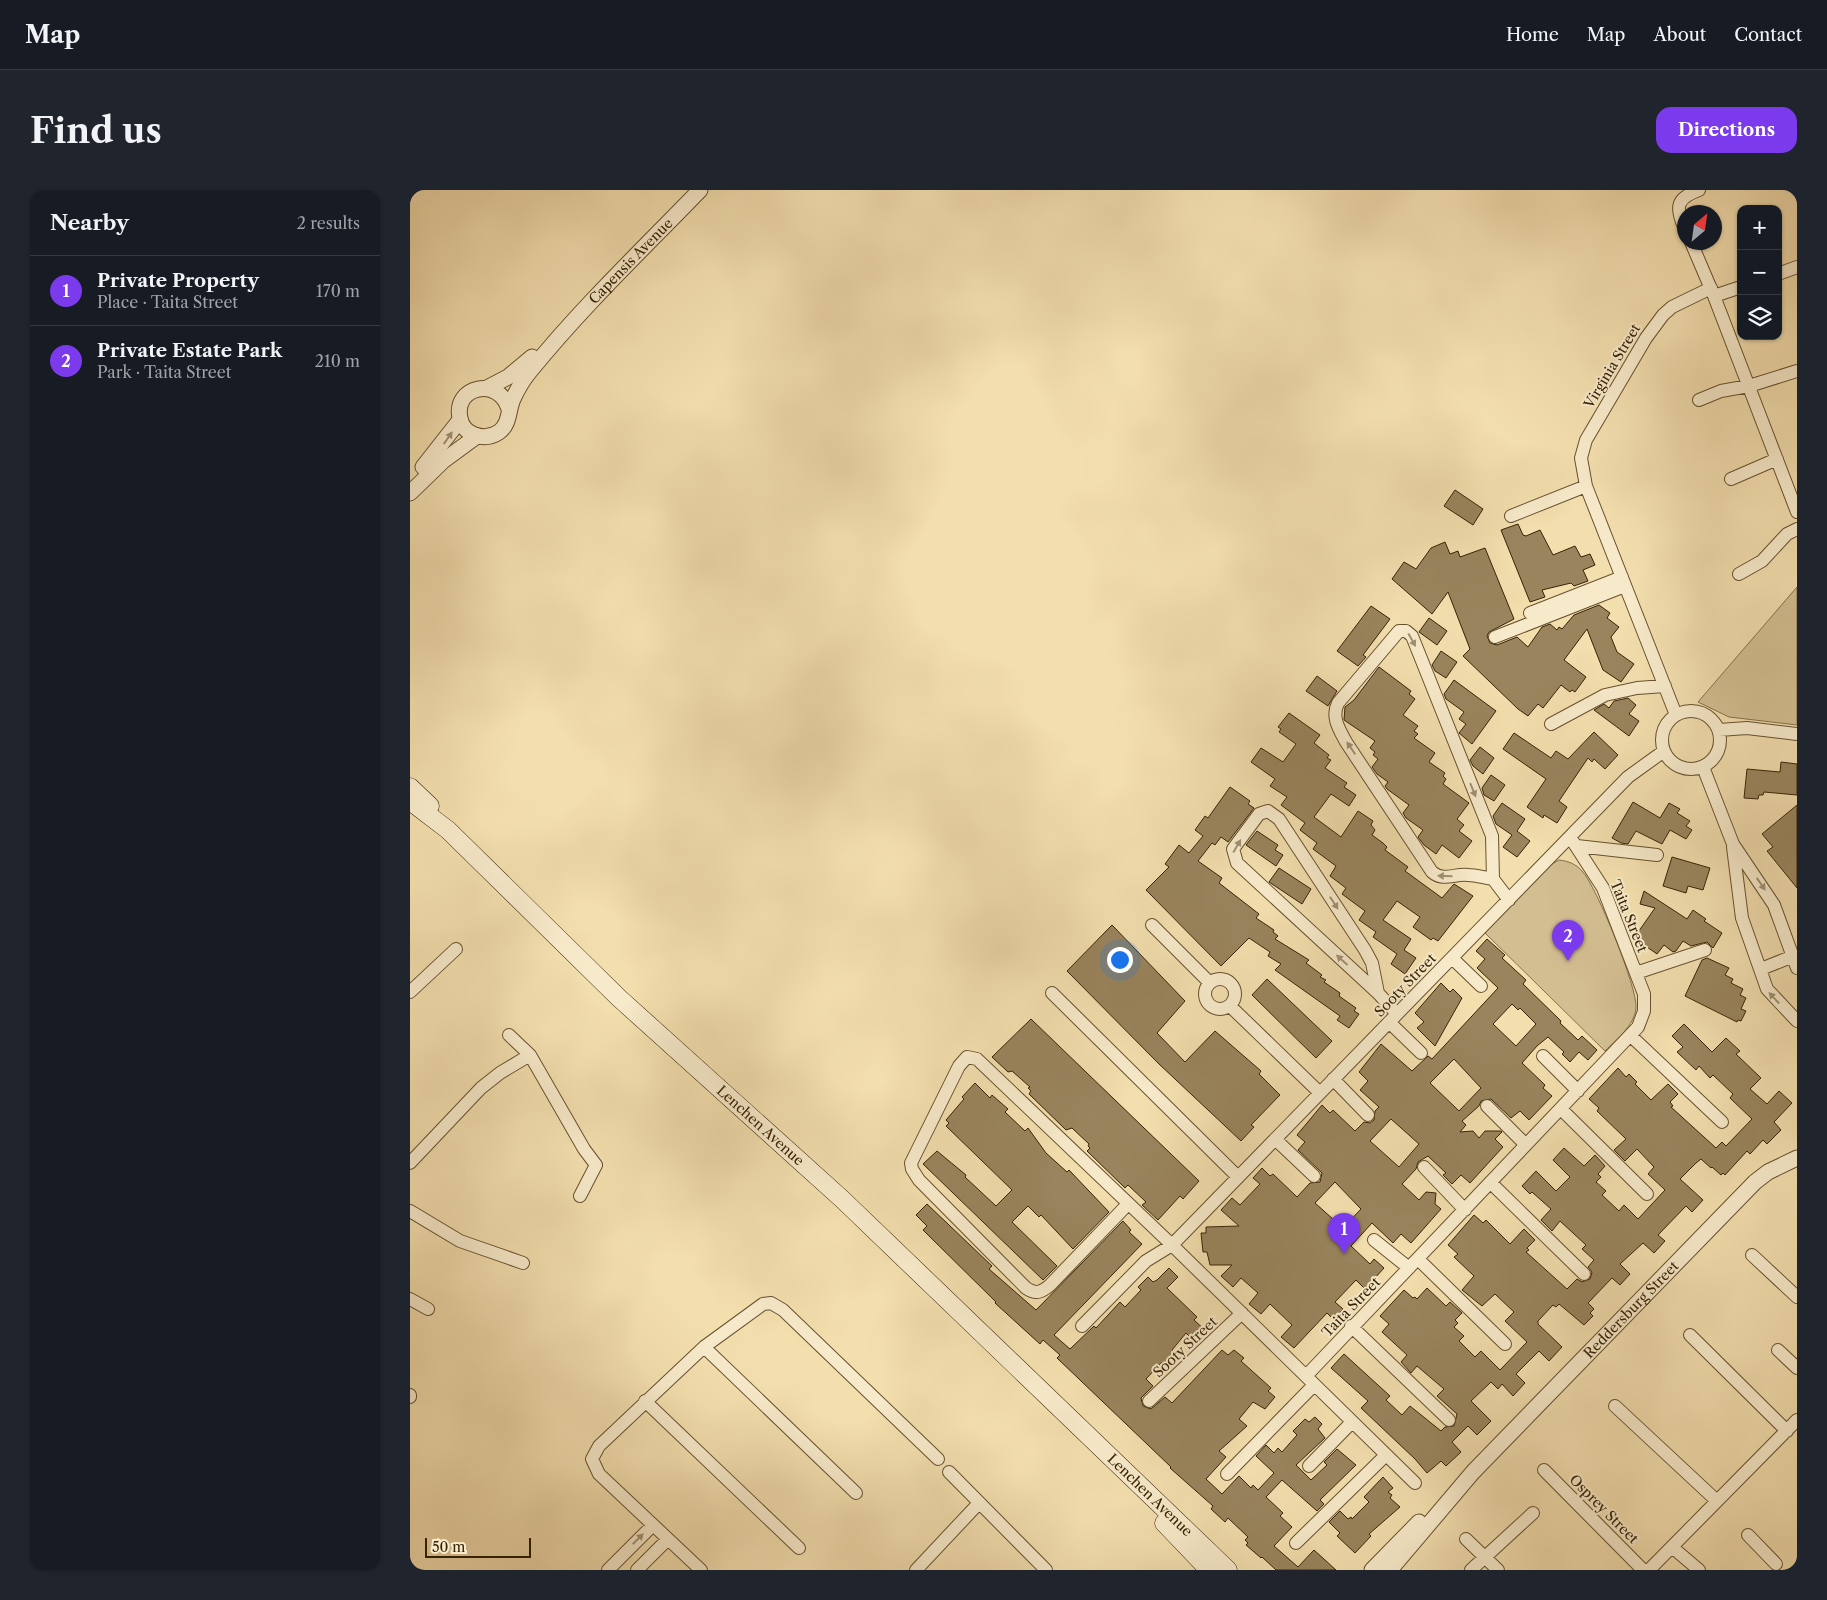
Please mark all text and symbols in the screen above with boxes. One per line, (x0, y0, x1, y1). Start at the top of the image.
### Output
text: Map (25, 20, 80, 49)
text: Home (1506, 24, 1559, 46)
text: Map (1587, 24, 1625, 46)
text: About (1653, 24, 1706, 46)
text: Contact (1734, 24, 1802, 46)
button: Directions (1656, 107, 1797, 153)
text: Find us (30, 109, 162, 152)
north arrow (1677, 205, 1722, 250)
map controls (1737, 205, 1782, 340)
button: + (1737, 205, 1782, 250)
text: Nearby (50, 210, 129, 235)
text: 2 results (297, 213, 360, 233)
street label: Capensis Avenue (585, 214, 677, 308)
button: − (1737, 250, 1782, 295)
text: Private Property (97, 269, 259, 292)
text: 1 (62, 281, 70, 301)
text: 170 m (316, 281, 360, 301)
text: Place · Taita Street (97, 292, 238, 312)
button: layers (1737, 295, 1782, 340)
street label: Virginia Street (1579, 320, 1644, 412)
text: Private Estate Park (97, 339, 282, 362)
text: 2 (61, 351, 71, 371)
text: 210 m (315, 351, 360, 371)
text: Park · Taita Street (97, 362, 231, 382)
one-way arrow (443, 431, 453, 445)
one-way arrow (1408, 632, 1416, 647)
one-way arrow (1346, 742, 1355, 755)
one-way arrow (1469, 783, 1477, 798)
one-way arrow (1233, 838, 1241, 853)
one-way arrow (1437, 871, 1453, 879)
street label: Taita Street (1606, 877, 1652, 955)
one-way arrow (1756, 878, 1766, 891)
one-way arrow (1329, 896, 1338, 909)
pin: 2 (1552, 920, 1584, 961)
your location (1107, 947, 1133, 973)
street label: Sooty Street (1370, 949, 1440, 1020)
one-way arrow (1336, 954, 1348, 966)
one-way arrow (1768, 992, 1780, 1004)
street label: Lenchen Avenue (713, 1082, 808, 1170)
pin: 1 (1328, 1213, 1360, 1254)
street label: Reddersburg Street (1580, 1257, 1682, 1362)
street label: Taita Street (1318, 1273, 1384, 1341)
street label: Sooty Street (1149, 1313, 1221, 1381)
street label: Lenchen Avenue (1104, 1450, 1197, 1540)
street label: Osprey Street (1566, 1471, 1642, 1547)
one-way arrow (632, 1533, 644, 1545)
scale bar (425, 1535, 531, 1558)
text: 50 m (432, 1538, 465, 1556)

